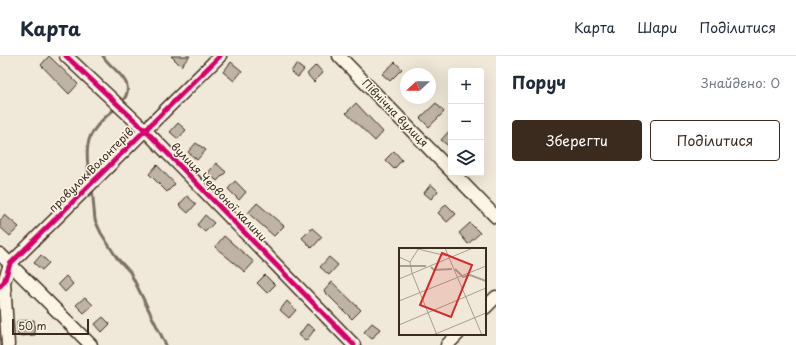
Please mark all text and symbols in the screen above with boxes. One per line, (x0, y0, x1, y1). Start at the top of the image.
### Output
text: Карта (20, 14, 81, 42)
text: Карта (574, 17, 615, 38)
text: Шари (637, 17, 677, 38)
text: Поділитися (699, 17, 776, 38)
north arrow (400, 68, 436, 104)
map controls (448, 68, 484, 176)
button: + (448, 68, 484, 104)
text: Поруч (512, 69, 566, 95)
text: Знайдено: 0 (701, 73, 780, 92)
street label: Північна вулиця (358, 75, 432, 151)
button: − (448, 104, 484, 140)
button: Зберегти (512, 120, 642, 161)
button: Поділитися (650, 120, 780, 161)
street label: провулок Волонтерів (44, 123, 137, 216)
street label: вулиця Червоної калини (167, 138, 271, 245)
button: layers (448, 140, 484, 176)
inset map (399, 248, 486, 335)
scale bar (12, 317, 89, 336)
text: 50 m (18, 317, 47, 334)

